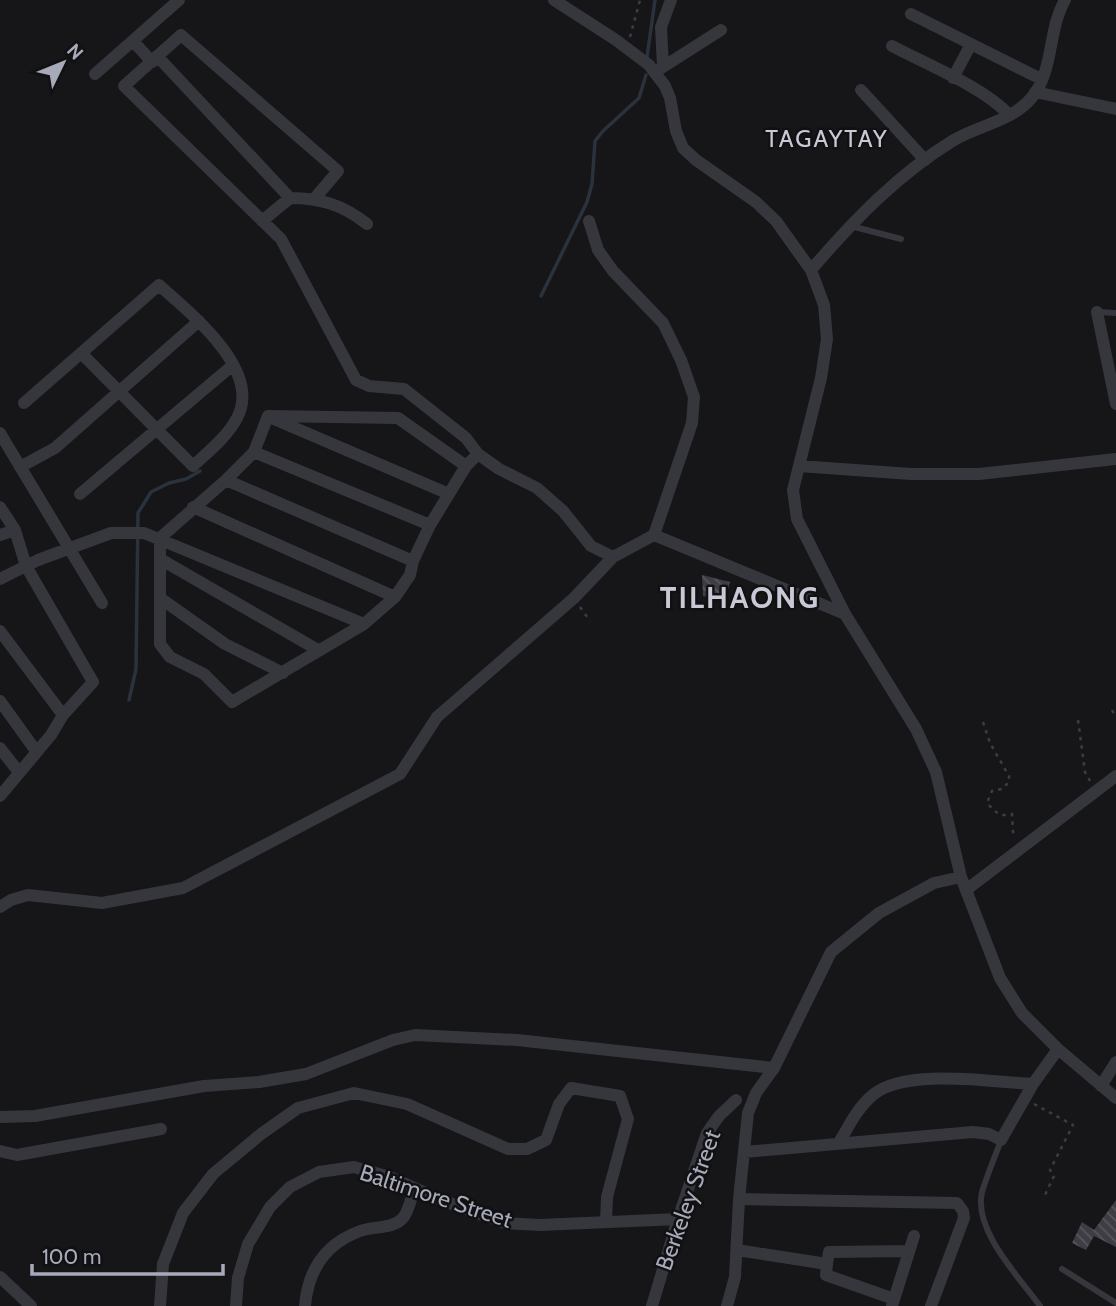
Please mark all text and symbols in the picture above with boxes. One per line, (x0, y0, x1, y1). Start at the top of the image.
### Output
north arrow (28, 28, 98, 98)
text: N (62, 39, 88, 65)
district label: TAGAYTAY (765, 124, 889, 153)
district label: TILHAONG (660, 579, 820, 616)
street label: Berkeley Street (650, 1126, 726, 1274)
street label: Baltimore Street (356, 1158, 516, 1234)
scale bar (32, 1232, 222, 1276)
text: 100 m (42, 1244, 101, 1269)

